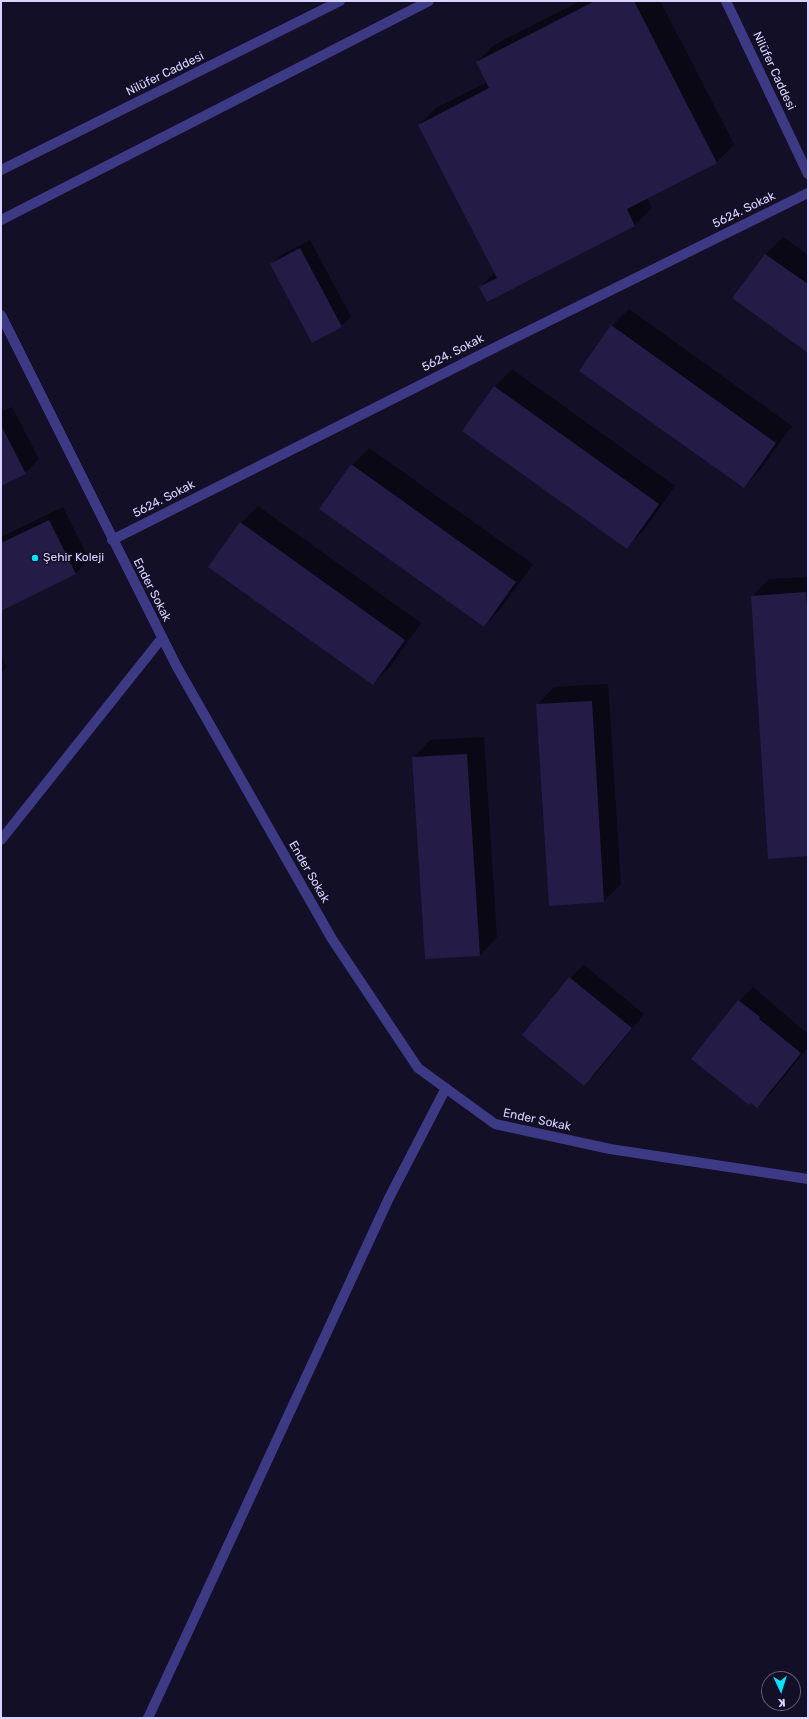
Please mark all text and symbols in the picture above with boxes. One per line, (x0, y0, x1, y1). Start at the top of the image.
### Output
street label: Nilüfer Caddesi (750, 30, 798, 112)
street label: Nilüfer Caddesi (124, 49, 206, 99)
street label: 5624. Sokak (710, 189, 778, 231)
street label: 5624. Sokak (420, 331, 486, 375)
street label: 5624. Sokak (131, 477, 197, 521)
place label: Şehir Koleji (43, 551, 104, 565)
marker: Şehir Koleji (30, 553, 40, 563)
street label: Ender Sokak (130, 556, 174, 624)
street label: Ender Sokak (285, 838, 333, 906)
street label: Ender Sokak (502, 1106, 572, 1134)
north arrow (761, 1671, 801, 1711)
text: K (778, 1696, 786, 1709)

